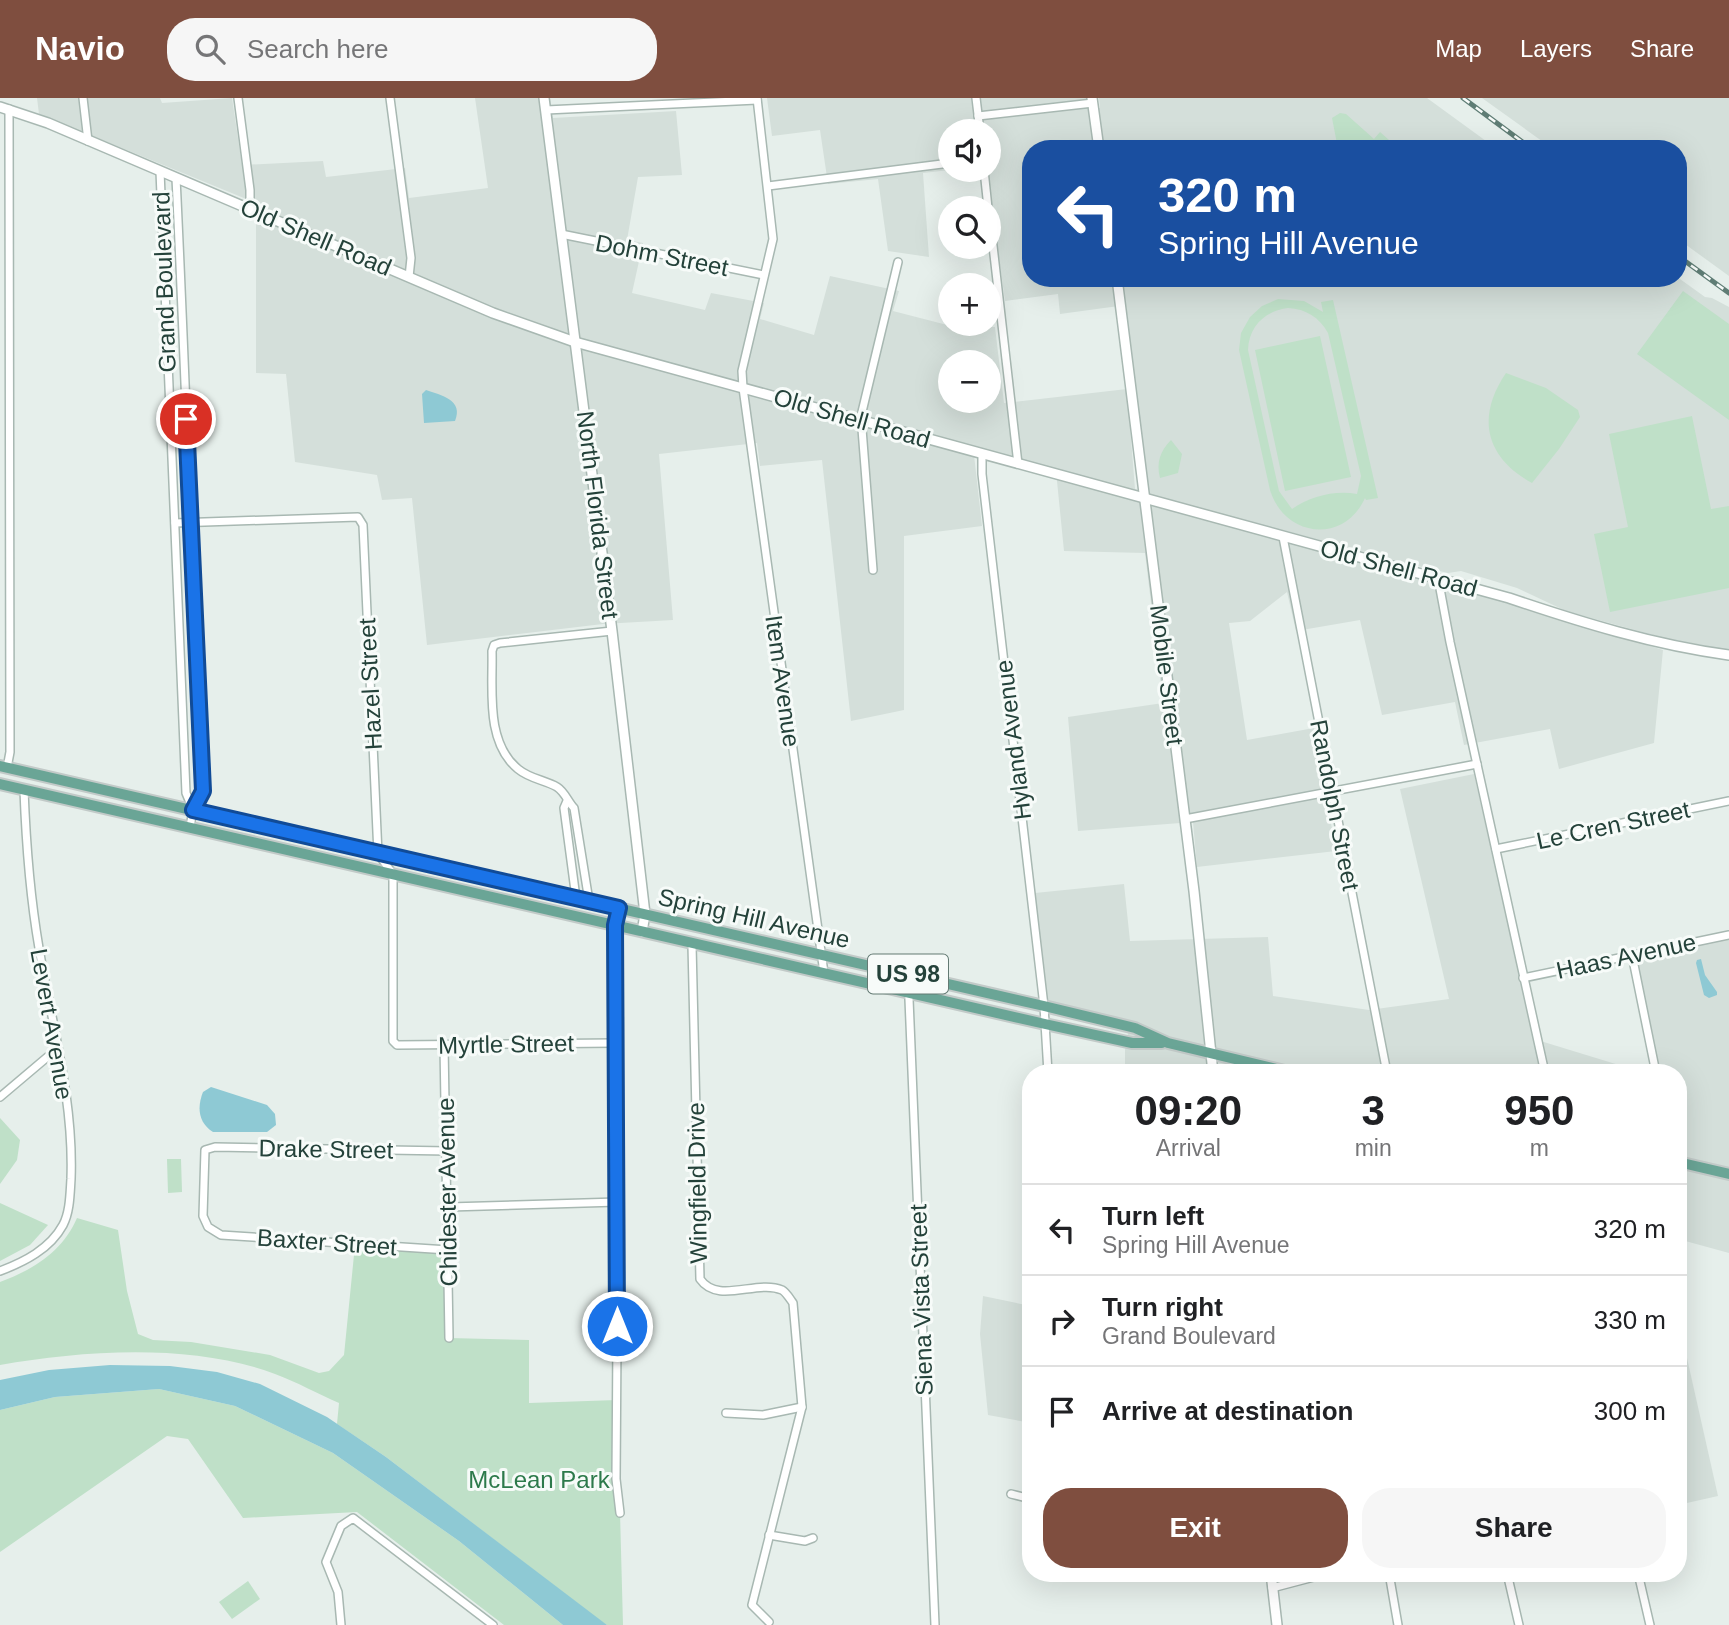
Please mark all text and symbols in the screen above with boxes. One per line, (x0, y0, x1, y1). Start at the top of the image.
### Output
search box (167, 18, 657, 81)
text: Navio (35, 30, 125, 67)
icon: search (191, 30, 229, 68)
text: Search here (247, 34, 389, 64)
text: Map (1435, 35, 1482, 62)
text: Layers (1520, 35, 1592, 62)
text: Share (1630, 35, 1694, 62)
map controls (938, 119, 1001, 413)
button: sound (938, 119, 1001, 182)
icon: left (1043, 168, 1134, 259)
text: 320 m (1158, 168, 1297, 222)
street label: Grand Boulevard (147, 191, 181, 373)
street label: Old Shell Road (236, 193, 396, 281)
button: search (938, 196, 1001, 259)
text: Spring Hill Avenue (1158, 225, 1419, 261)
street label: Dohm Street (593, 229, 731, 281)
button: + (938, 273, 1001, 336)
button: − (938, 350, 1001, 413)
street label: Old Shell Road (771, 383, 933, 453)
pin (156, 389, 216, 449)
icon: arrive (167, 400, 205, 438)
street label: North Florida Street (572, 409, 624, 621)
street label: Old Shell Road (1318, 534, 1480, 602)
street label: Mobile Street (1145, 603, 1189, 747)
street label: Item Avenue (760, 613, 806, 749)
street label: Hazel Street (353, 617, 387, 751)
street label: Hyland Avenue (990, 658, 1036, 822)
street label: Randolph Street (1305, 717, 1365, 893)
street label: Le Cren Street (1534, 796, 1692, 854)
street label: Spring Hill Avenue (656, 883, 852, 953)
street label: Haas Avenue (1554, 928, 1698, 984)
street label: Levert Avenue (25, 946, 79, 1102)
road number: US 98 (868, 954, 948, 994)
street label: Myrtle Street (438, 1029, 575, 1059)
text: 09:20 (1135, 1087, 1242, 1134)
text: 3 (1361, 1087, 1385, 1134)
text: 950 (1504, 1087, 1574, 1134)
street label: Chidester Avenue (432, 1097, 462, 1287)
street label: Wingfield Drive (682, 1102, 712, 1264)
street label: Drake Street (258, 1134, 394, 1164)
text: Arrival (1156, 1135, 1221, 1161)
text: min (1355, 1135, 1392, 1161)
text: m (1530, 1135, 1549, 1161)
text: Turn left (1102, 1201, 1204, 1231)
street label: Siena Vista Street (904, 1203, 938, 1396)
icon: left (1043, 1211, 1081, 1249)
text: 320 m (1594, 1214, 1666, 1244)
street label: Baxter Street (256, 1224, 398, 1260)
text: Spring Hill Avenue (1102, 1232, 1290, 1258)
position arrow (580, 1289, 654, 1363)
text: Turn right (1102, 1292, 1223, 1322)
icon: right (1043, 1302, 1081, 1340)
text: 330 m (1594, 1305, 1666, 1335)
text: Grand Boulevard (1102, 1323, 1276, 1349)
icon: arrive (1043, 1393, 1081, 1431)
text: Arrive at destination (1102, 1396, 1353, 1426)
text: 300 m (1594, 1396, 1666, 1426)
park label: McLean Park (468, 1466, 611, 1493)
button: Exit (1043, 1488, 1348, 1568)
button: Share (1362, 1488, 1666, 1568)

